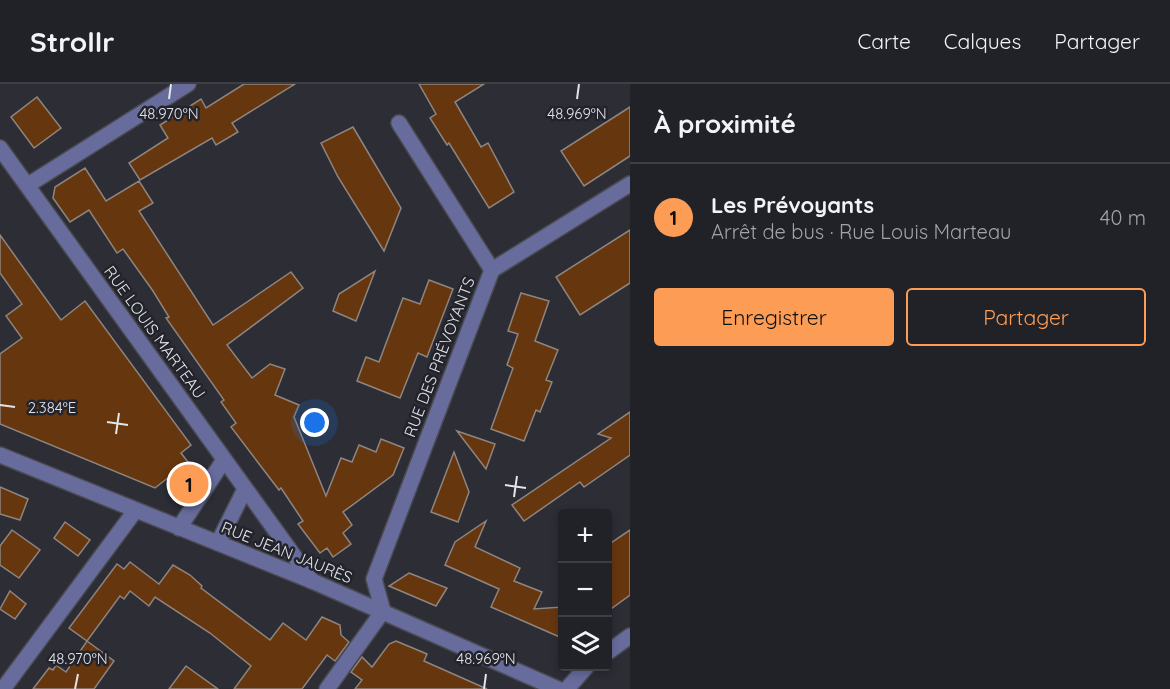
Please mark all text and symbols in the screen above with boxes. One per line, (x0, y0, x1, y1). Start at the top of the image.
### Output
text: Strollr (30, 24, 114, 59)
text: Carte (857, 28, 911, 54)
text: Calques (944, 28, 1021, 54)
text: Partager (1054, 28, 1140, 54)
text: 48.970°N (139, 104, 199, 123)
text: 48.969°N (547, 104, 607, 123)
text: À proximité (654, 107, 796, 140)
text: Les Prévoyants (711, 191, 874, 219)
text: 1 (670, 205, 677, 230)
text: 40 m (1100, 205, 1146, 230)
text: Arrêt de bus · Rue Louis Marteau (711, 219, 1011, 244)
street label: RUE LOUIS MARTEAU (100, 262, 210, 402)
street label: RUE DES PRÉVOYANTS (399, 274, 479, 440)
button: Enregistrer (654, 288, 894, 346)
button: Partager (906, 288, 1146, 346)
text: 2.384°E (28, 398, 76, 417)
your location (300, 408, 329, 437)
pin: 1 (170, 462, 208, 506)
map controls (558, 509, 612, 671)
button: + (558, 509, 612, 563)
street label: RUE JEAN JAURÈS (219, 517, 355, 587)
button: − (558, 563, 612, 617)
button: layers (558, 617, 612, 671)
text: 48.970°N (48, 649, 108, 668)
text: 48.969°N (456, 649, 516, 668)

